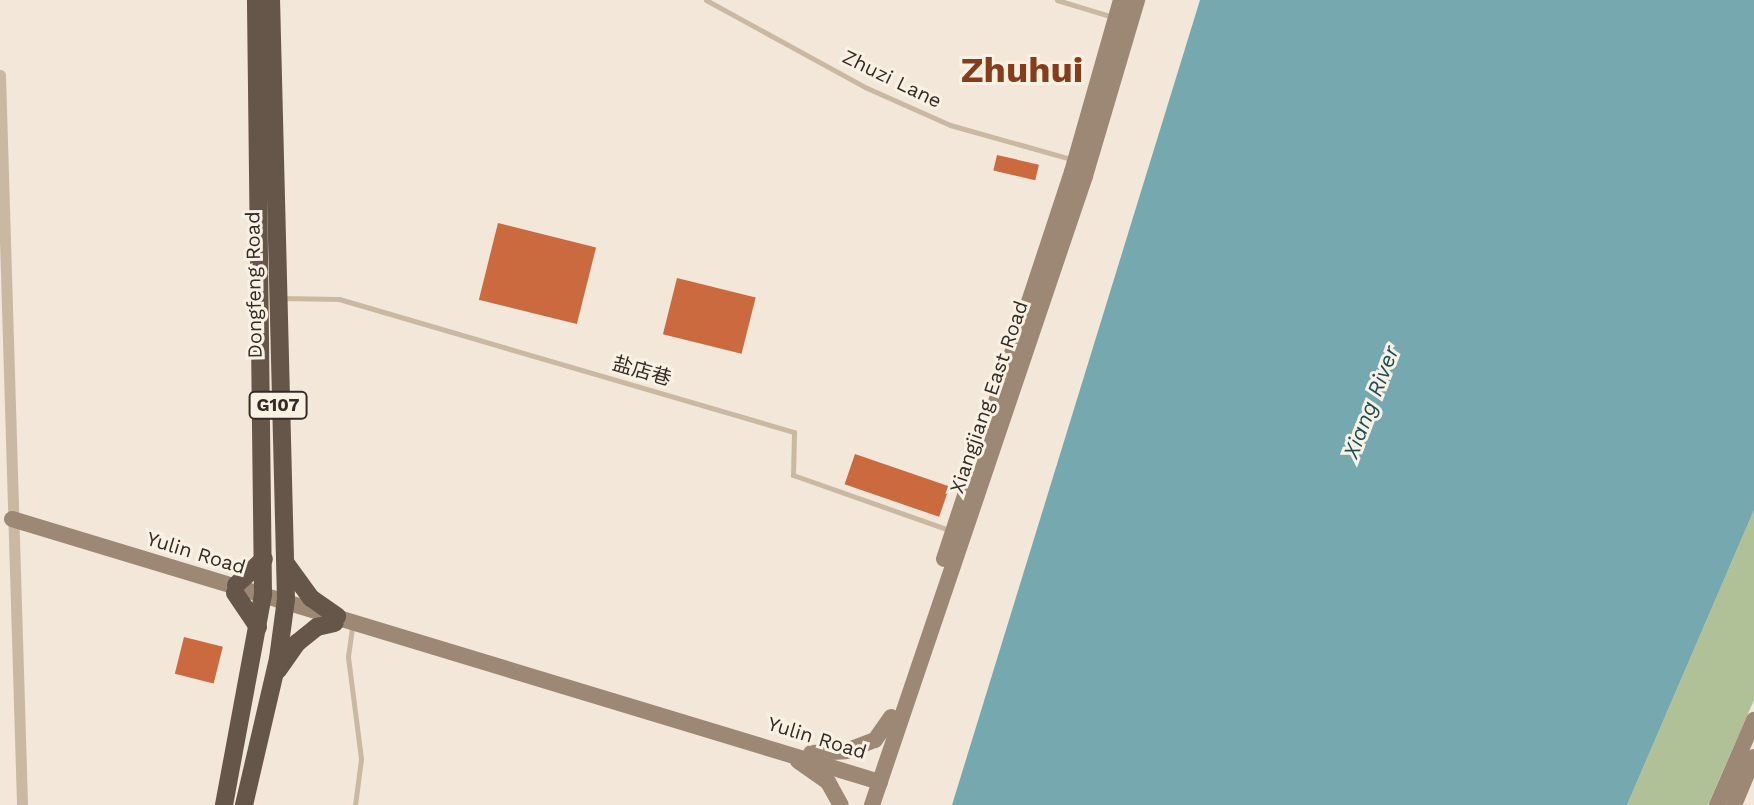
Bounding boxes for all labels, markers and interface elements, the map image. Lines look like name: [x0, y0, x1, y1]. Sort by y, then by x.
street label: Zhuzi Lane: [839, 45, 945, 113]
district label: Zhuhui: [961, 49, 1083, 93]
street label: Dongfeng Road: [241, 211, 267, 359]
street label: Xiangjiang East Road: [945, 298, 1033, 496]
water label: Xiang River: [1337, 342, 1405, 462]
street label: 盐店巷: [610, 351, 674, 391]
road number: G107: [248, 391, 308, 419]
street label: Yulin Road: [144, 527, 248, 579]
street label: Yulin Road: [765, 712, 869, 764]

